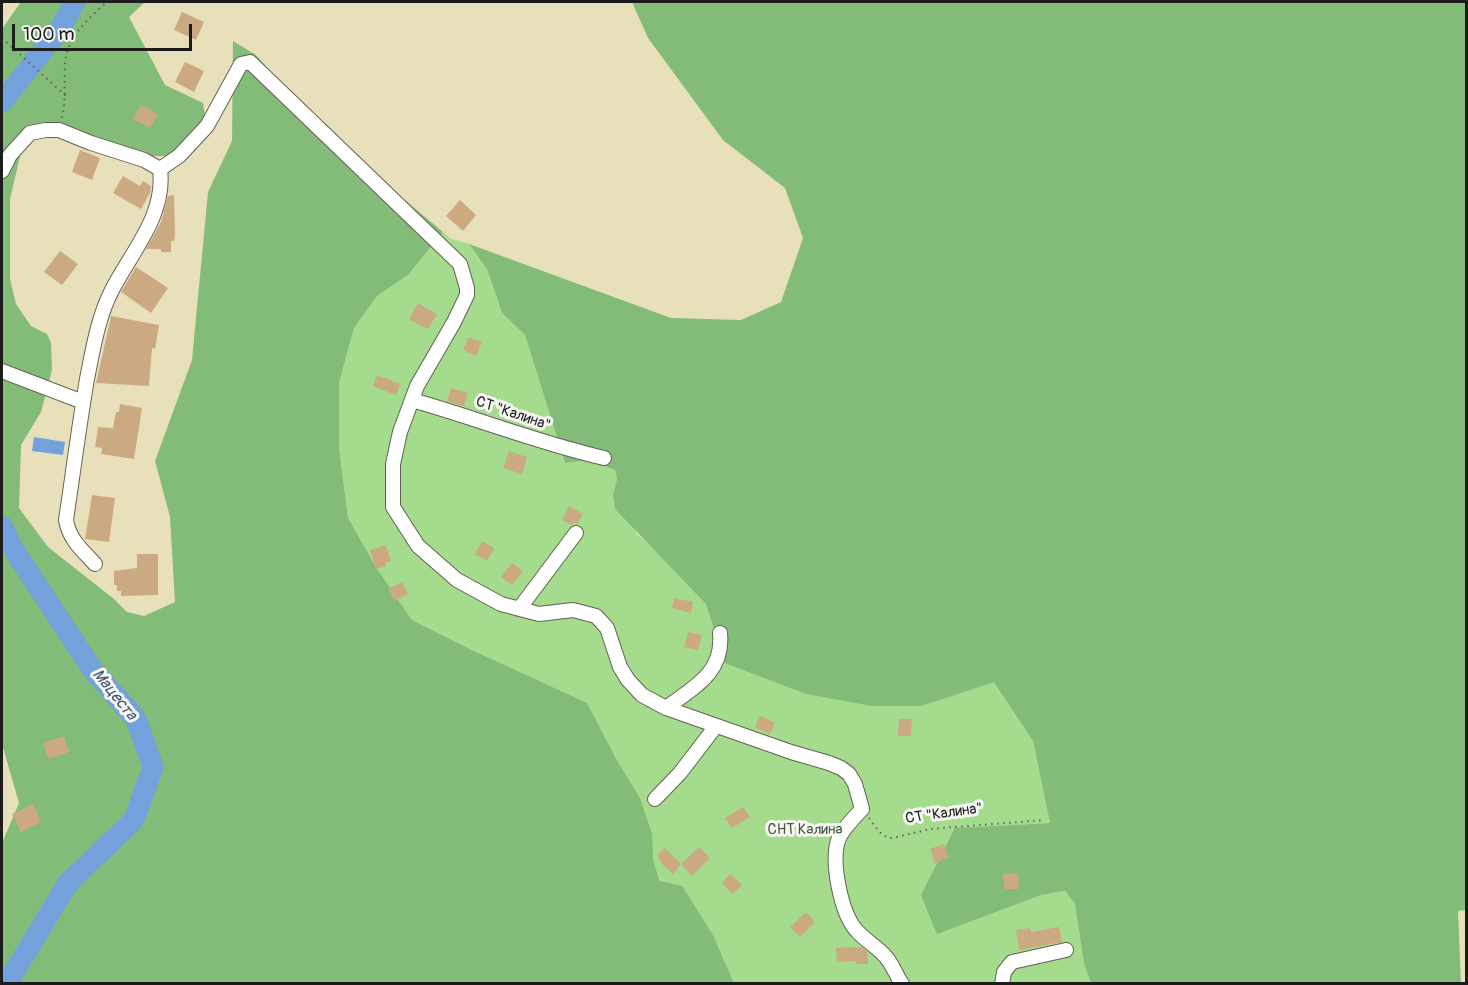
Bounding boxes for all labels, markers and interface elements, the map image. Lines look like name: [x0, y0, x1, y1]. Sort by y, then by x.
scale bar: [15, 12, 195, 50]
text: 100 m: [23, 23, 75, 46]
street label: СТ "Калина": [473, 393, 553, 435]
water label: Мацеста: [88, 666, 140, 724]
street label: СТ "Калина": [904, 800, 984, 828]
park label: СНТ Калина: [768, 821, 842, 839]

